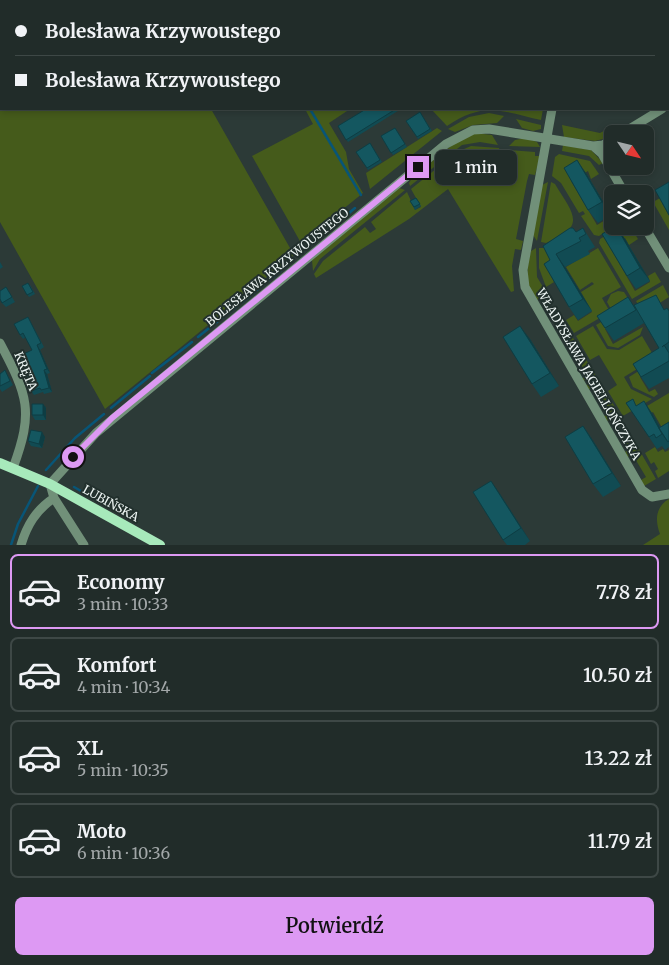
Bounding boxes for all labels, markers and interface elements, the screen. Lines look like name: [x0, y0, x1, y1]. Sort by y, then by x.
text: Bolesława Krzywoustego: [45, 19, 281, 43]
text: Bolesława Krzywoustego: [45, 68, 281, 92]
north arrow: [604, 125, 654, 175]
map controls: [604, 125, 654, 235]
callout: 1 min: [436, 150, 518, 184]
route end: [407, 156, 429, 178]
text: 1 min: [454, 157, 498, 177]
button: layers: [604, 185, 654, 235]
street label: BOLESŁAWA KRZYWOUSTEGO: [202, 204, 352, 329]
street label: WŁADYSŁAWA JAGIELLOŃCZYKA: [533, 285, 645, 463]
street label: KRĘTA: [11, 349, 41, 393]
route start: [62, 446, 84, 468]
street label: LUBIŃSKA: [80, 481, 142, 525]
icon: car: [17, 569, 62, 614]
text: Economy: [77, 570, 165, 594]
text: 7.78 zł: [596, 580, 652, 604]
text: 3 min · 10:33: [77, 594, 169, 614]
icon: car: [17, 652, 62, 697]
text: Komfort: [77, 653, 156, 677]
text: 10.50 zł: [583, 663, 652, 687]
text: 4 min · 10:34: [77, 677, 170, 697]
icon: car: [17, 735, 62, 780]
text: XL: [77, 736, 103, 760]
text: 13.22 zł: [584, 746, 652, 770]
text: 5 min · 10:35: [77, 760, 169, 780]
icon: car: [17, 818, 62, 863]
text: Moto: [77, 819, 126, 843]
text: 11.79 zł: [588, 829, 652, 853]
text: 6 min · 10:36: [77, 843, 170, 863]
button: Potwierdź: [15, 897, 654, 955]

